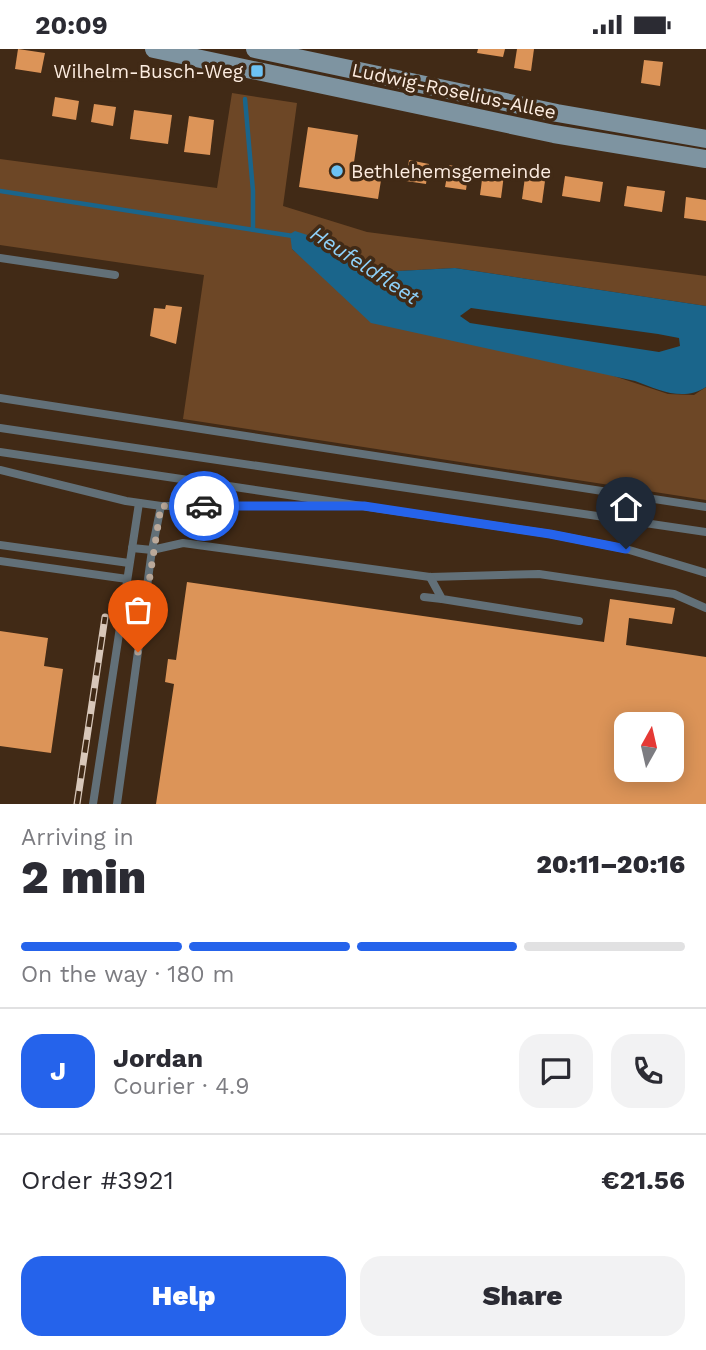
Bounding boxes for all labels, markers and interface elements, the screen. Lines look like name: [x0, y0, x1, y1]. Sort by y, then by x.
text: 20:09: [35, 10, 108, 40]
street label: Ludwig-Roselius-Allee: [350, 58, 558, 124]
place label: Wilhelm-Busch-Weg: [53, 60, 244, 83]
marker: Wilhelm-Busch-Weg: [249, 63, 265, 79]
place label: Bethlehemsgemeinde: [351, 160, 551, 183]
marker: Bethlehemsgemeinde: [329, 163, 345, 179]
water label: Heufeldfleet: [306, 221, 425, 310]
courier: [169, 471, 239, 541]
pin: [596, 477, 656, 549]
icon: car: [185, 487, 223, 525]
icon: home: [607, 488, 645, 526]
pin: [108, 580, 168, 652]
icon: bag: [119, 591, 157, 629]
north arrow: [614, 712, 684, 782]
map controls: [614, 712, 684, 782]
text: Arriving in: [21, 824, 134, 851]
text: 20:11–20:16: [536, 849, 685, 879]
text: 2 min: [21, 850, 146, 904]
text: On the way · 180 m: [21, 961, 234, 988]
button: chat: [519, 1034, 593, 1108]
button: phone: [611, 1034, 685, 1108]
text: Jordan: [113, 1043, 203, 1073]
text: J: [50, 1056, 66, 1086]
text: Courier · 4.9: [113, 1073, 249, 1100]
text: Order #3921: [21, 1165, 174, 1195]
text: €21.56: [601, 1165, 685, 1195]
button: Help: [21, 1256, 346, 1336]
button: Share: [360, 1256, 685, 1336]

